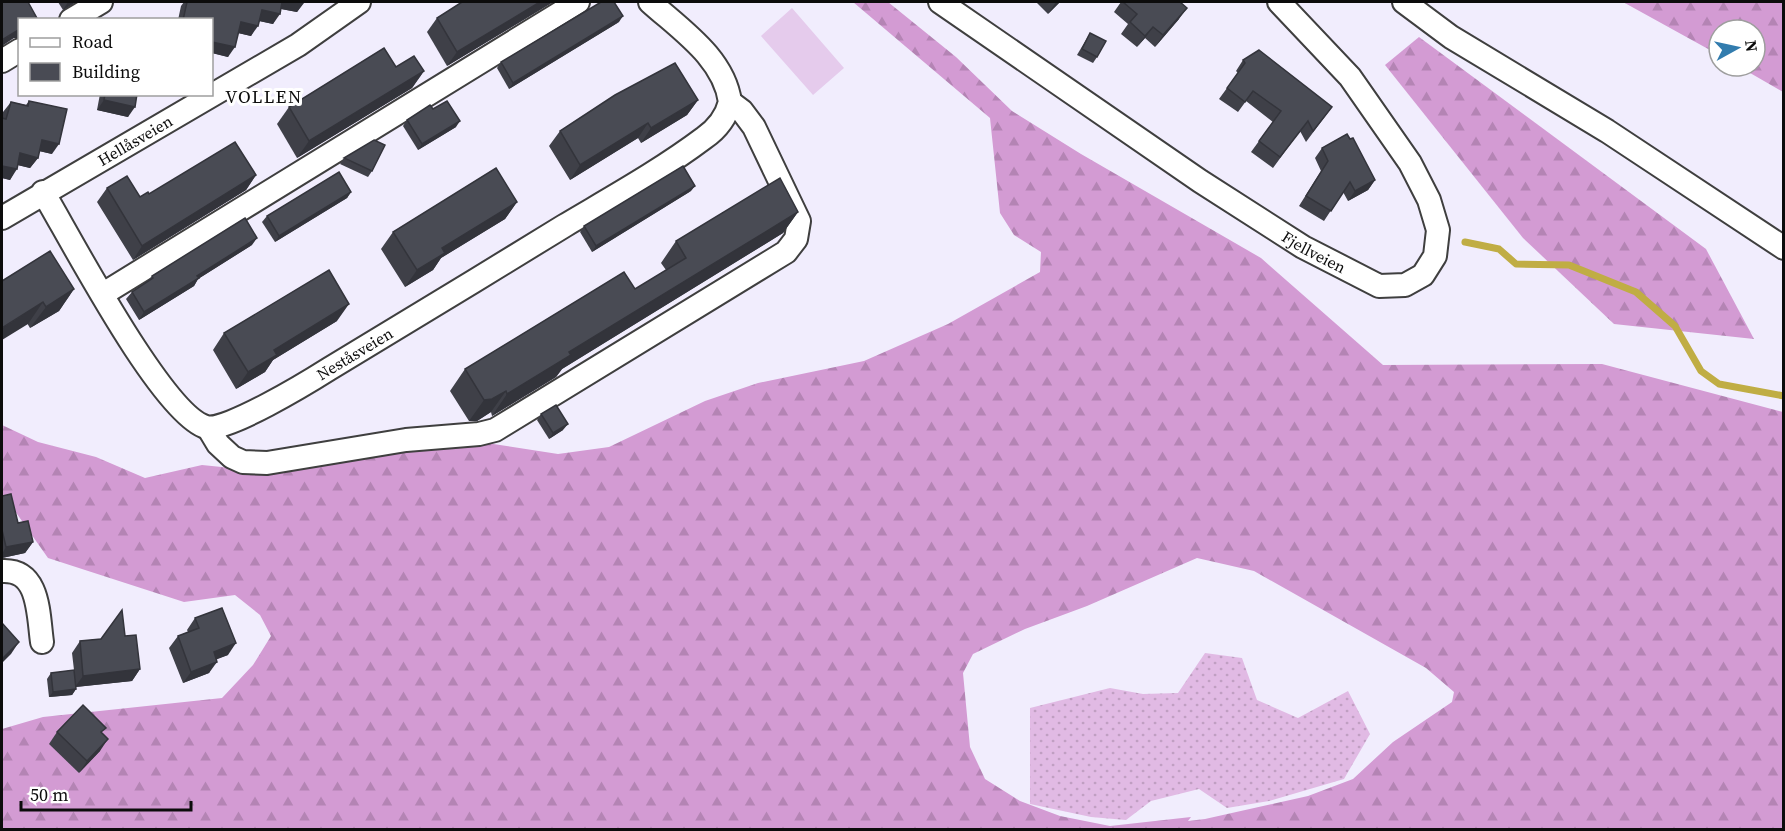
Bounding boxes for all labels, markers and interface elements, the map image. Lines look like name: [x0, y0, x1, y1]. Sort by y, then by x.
legend: [18, 18, 213, 96]
north arrow: [1707, 18, 1767, 78]
text: Road: [72, 29, 113, 54]
text: N: [1740, 39, 1764, 54]
text: Building: [72, 59, 140, 84]
district label: VOLLEN: [225, 84, 303, 109]
street label: Hellåsveien: [93, 110, 177, 171]
street label: Fjellveien: [1278, 225, 1350, 278]
street label: Neståsveien: [312, 322, 397, 385]
scale bar: [21, 774, 190, 812]
text: 50 m: [30, 782, 68, 807]

